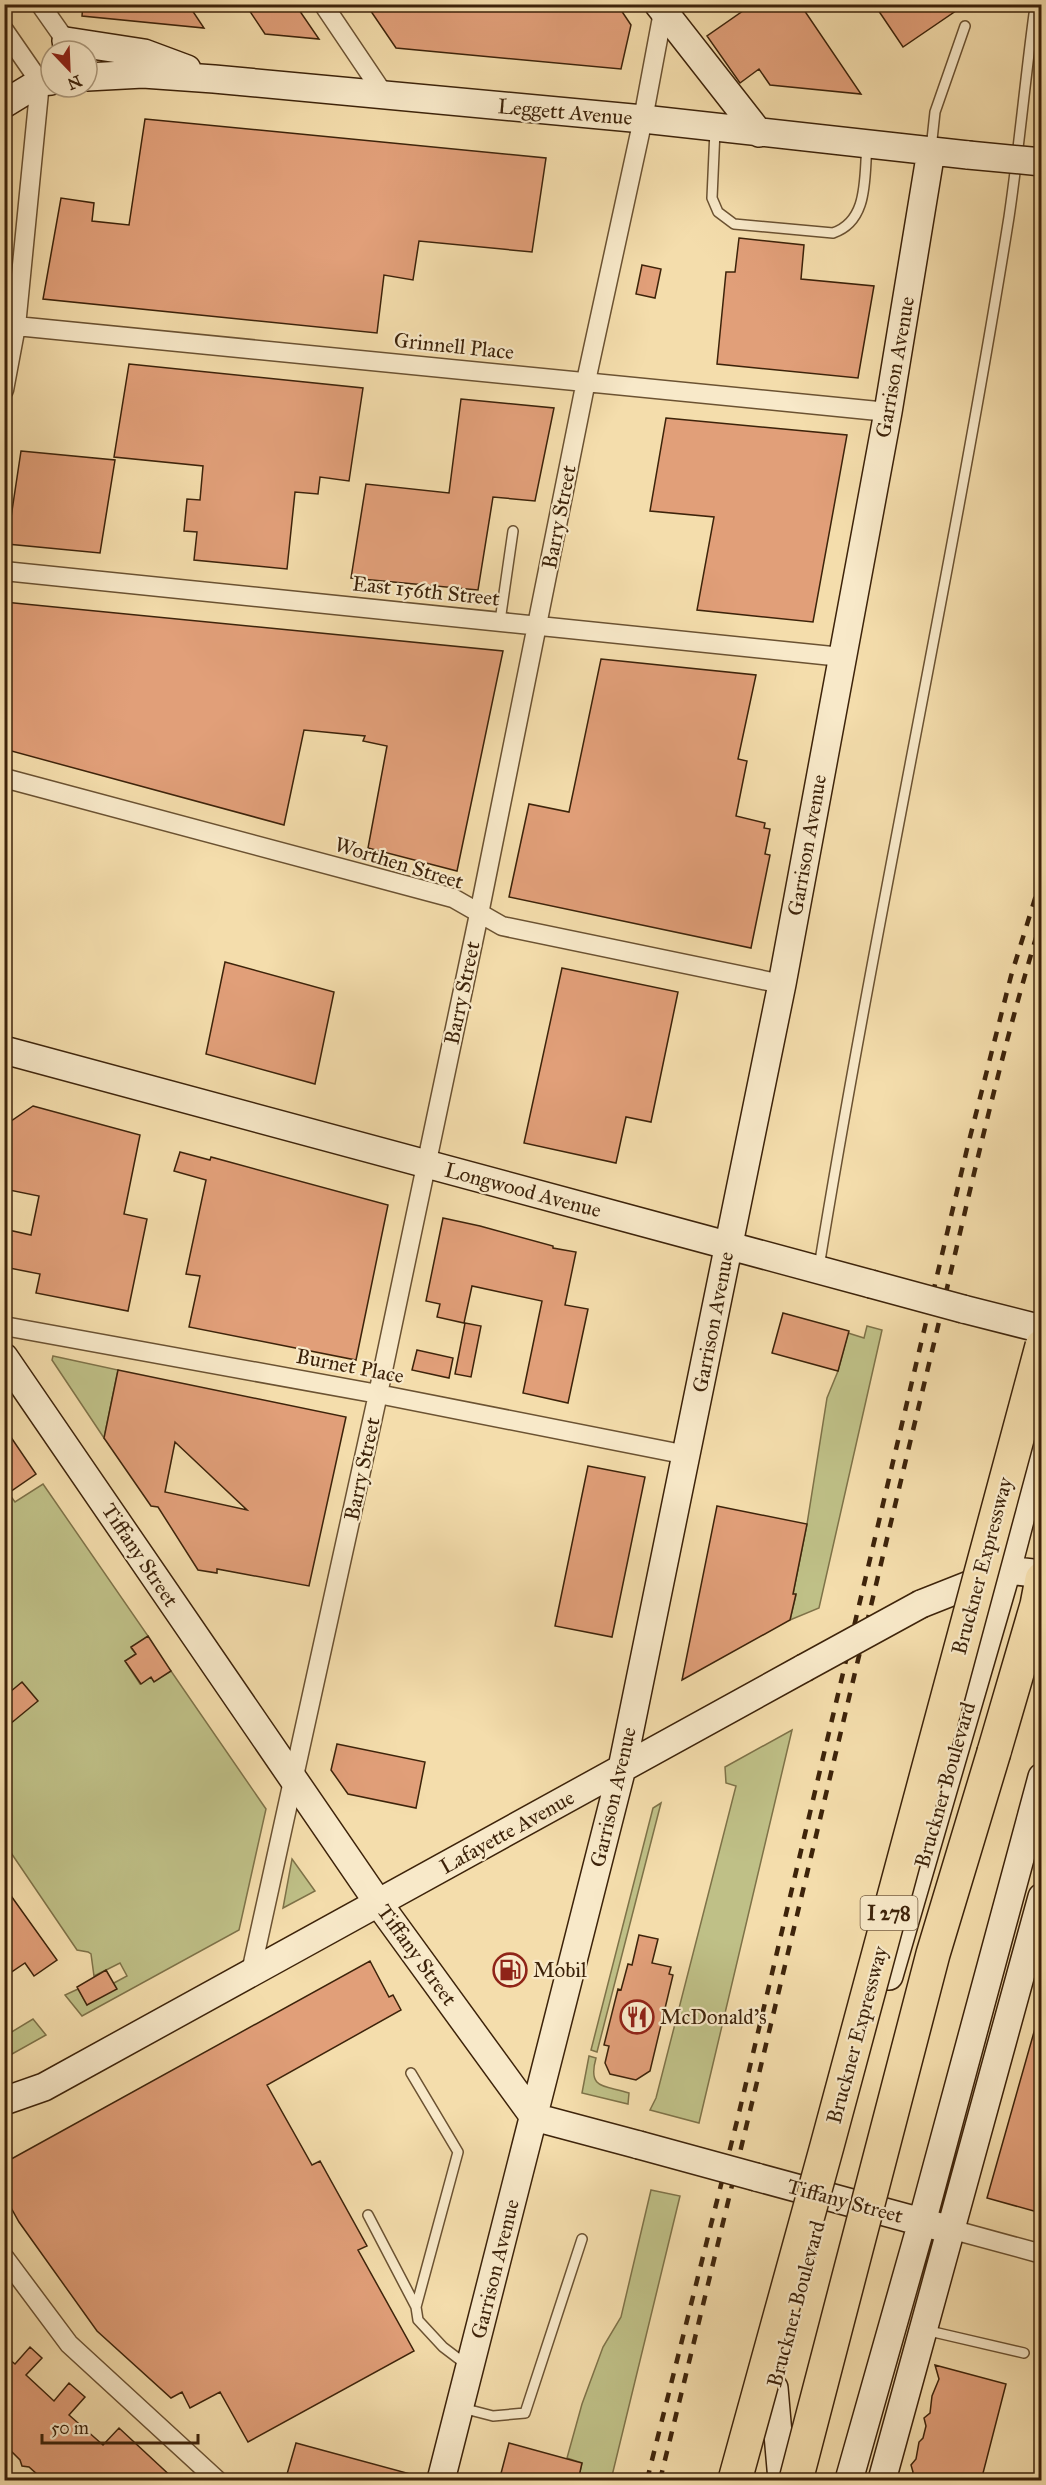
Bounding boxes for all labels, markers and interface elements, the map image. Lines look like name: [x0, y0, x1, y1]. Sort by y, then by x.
north arrow: [39, 39, 99, 99]
text: N: [64, 71, 85, 94]
street label: Leggett Avenue: [497, 93, 634, 131]
street label: Garrison Avenue: [870, 294, 920, 440]
street label: Grinnell Place: [393, 327, 516, 365]
street label: Barry Street: [536, 462, 582, 571]
street label: East 156th Street: [351, 570, 502, 612]
street label: Garrison Avenue: [782, 772, 832, 918]
street label: Worthen Street: [331, 831, 467, 895]
street label: Barry Street: [438, 938, 486, 1047]
street label: Longwood Avenue: [442, 1157, 604, 1223]
street label: Garrison Avenue: [687, 1249, 739, 1395]
street label: Burnet Place: [294, 1343, 406, 1389]
street label: Barry Street: [338, 1414, 386, 1523]
street label: Bruckner Expressway: [946, 1473, 1019, 1658]
street label: Tiffany Street: [96, 1498, 184, 1612]
street label: Bruckner Boulevard: [909, 1699, 981, 1871]
street label: Garrison Avenue: [584, 1724, 642, 1870]
street label: Lafayette Avenue: [435, 1784, 579, 1880]
road number: I 278: [860, 1896, 918, 1930]
street label: Tiffany Street: [371, 1899, 463, 2011]
street label: Bruckner Expressway: [821, 1942, 894, 2127]
fuel station icon: Mobil: [492, 1952, 528, 1988]
place label: Mobil: [533, 1957, 587, 1983]
restaurant icon: McDonald's: [619, 1999, 655, 2035]
place label: McDonald's: [660, 2004, 767, 2030]
street label: Tiffany Street: [784, 2173, 906, 2229]
street label: Garrison Avenue: [465, 2196, 525, 2342]
street label: Bruckner Boulevard: [761, 2217, 831, 2390]
scale bar: [42, 2407, 198, 2445]
text: 50 m: [51, 2417, 89, 2439]

